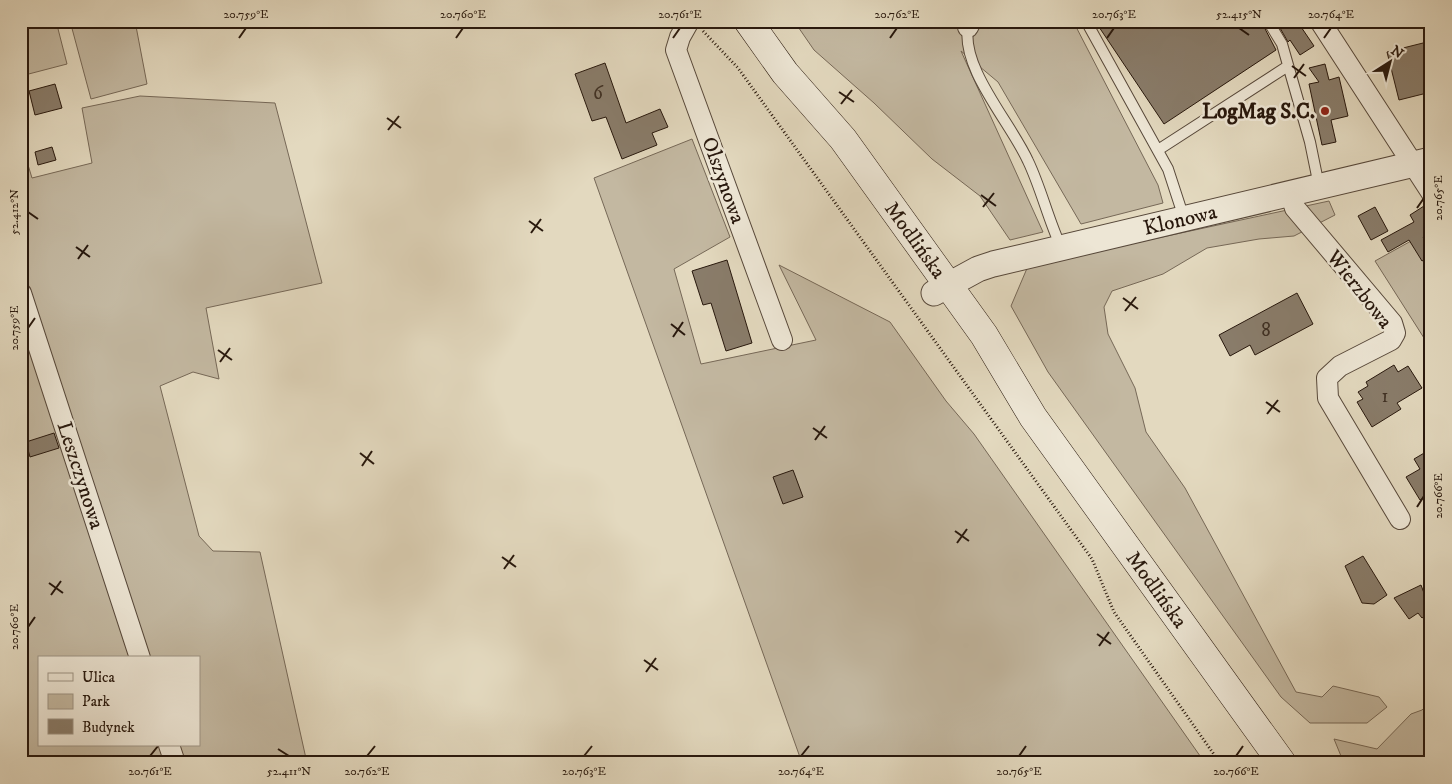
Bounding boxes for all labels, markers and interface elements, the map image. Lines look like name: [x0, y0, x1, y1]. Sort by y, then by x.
text: 20.759°E: [223, 7, 269, 22]
text: 20.760°E: [440, 7, 486, 22]
text: 20.761°E: [658, 7, 702, 22]
text: 20.762°E: [874, 7, 920, 22]
text: 20.763°E: [1092, 7, 1136, 22]
text: 52.415°N: [1216, 7, 1262, 22]
text: 20.764°E: [1308, 7, 1355, 22]
north arrow: [1364, 38, 1414, 88]
text: N: [1387, 42, 1407, 63]
house number: 6: [593, 82, 604, 105]
place label: LogMag S.C.: [1202, 99, 1315, 125]
marker: LogMag S.C.: [1319, 105, 1331, 117]
street label: Olszynowa: [695, 133, 751, 227]
text: 20.765°E: [1431, 175, 1446, 221]
text: 52.412°N: [7, 189, 22, 235]
street label: Modlińska: [878, 197, 951, 284]
street label: Klonowa: [1141, 199, 1220, 242]
street label: Wierzbowa: [1320, 244, 1398, 334]
text: 20.759°E: [7, 305, 22, 351]
house number: 8: [1261, 319, 1271, 342]
house number: 1: [1382, 385, 1389, 408]
street label: Leszczynowa: [50, 418, 110, 532]
text: 20.766°E: [1431, 473, 1446, 519]
street label: Modlińska: [1120, 546, 1193, 634]
text: 20.760°E: [7, 604, 22, 650]
legend: [38, 656, 200, 746]
text: Ulica: [82, 668, 115, 687]
text: Park: [82, 692, 111, 711]
text: Budynek: [82, 718, 135, 737]
text: 20.761°E: [128, 764, 172, 779]
text: 52.411°N: [267, 764, 311, 779]
text: 20.762°E: [344, 764, 390, 779]
text: 20.763°E: [562, 764, 606, 779]
text: 20.764°E: [778, 764, 825, 779]
text: 20.765°E: [996, 764, 1042, 779]
text: 20.766°E: [1213, 764, 1259, 779]

